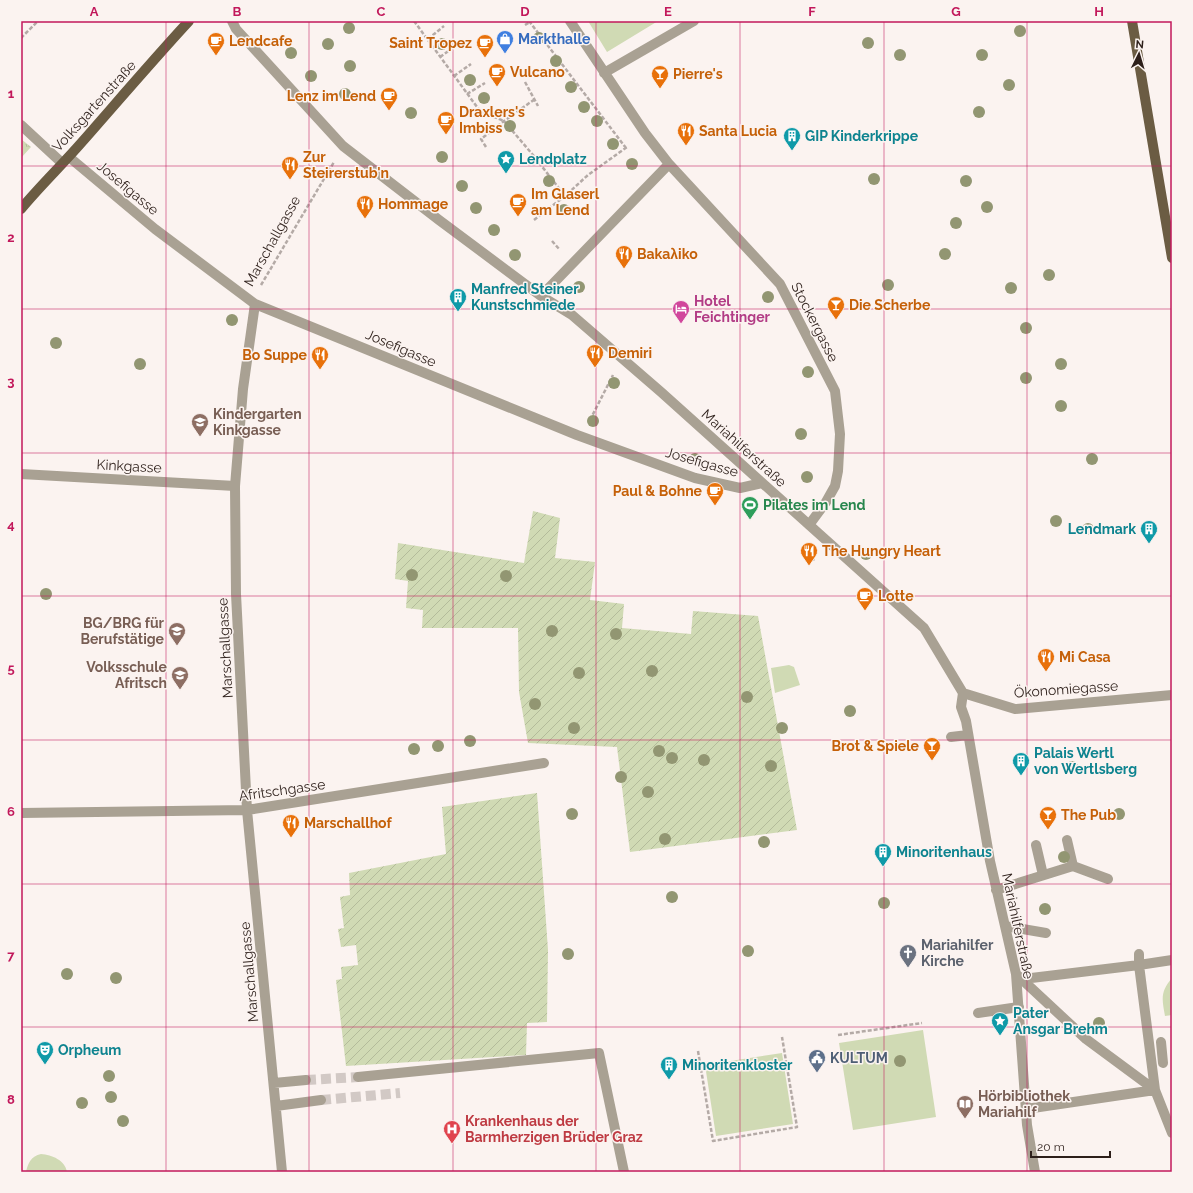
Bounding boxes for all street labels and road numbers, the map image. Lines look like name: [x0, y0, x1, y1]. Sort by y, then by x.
street label: Volksgartenstraße: [49, 57, 139, 155]
street label: Josefigasse: [94, 158, 162, 218]
street label: Marschallgasse: [241, 193, 303, 289]
street label: Stockergasse: [788, 280, 842, 364]
street label: Josefigasse: [363, 326, 439, 370]
street label: Mariahilferstraße: [699, 406, 789, 490]
street label: Josefigasse: [664, 444, 740, 480]
street label: Kinkgasse: [96, 456, 162, 476]
street label: Marschallgasse: [214, 597, 236, 699]
street label: Ökonomiegasse: [1013, 675, 1119, 701]
street label: Afritschgasse: [238, 776, 326, 804]
street label: Mariahilferstraße: [999, 872, 1037, 980]
street label: Marschallgasse: [237, 921, 261, 1023]

